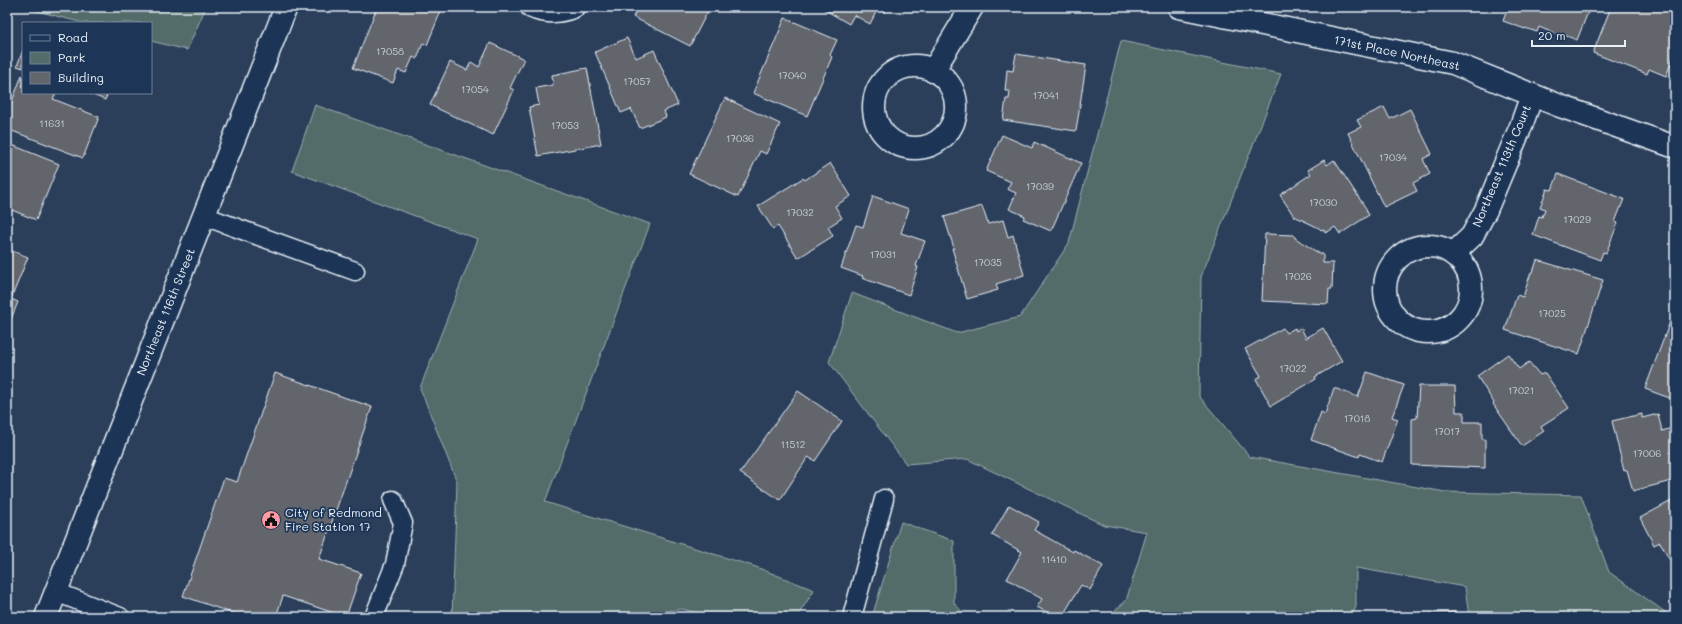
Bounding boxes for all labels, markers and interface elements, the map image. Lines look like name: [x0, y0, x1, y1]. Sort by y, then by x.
legend: [22, 22, 152, 94]
scale bar: [1532, 22, 1625, 48]
text: 20 m: [1538, 27, 1566, 43]
text: Road: [58, 29, 88, 45]
street label: 171st Place Northeast: [1333, 31, 1462, 73]
house number: 17058: [376, 44, 404, 58]
text: Park: [58, 49, 85, 65]
house number: 17040: [778, 68, 806, 82]
text: Building: [58, 69, 104, 85]
house number: 17057: [623, 74, 651, 88]
house number: 17054: [461, 82, 489, 96]
house number: 17041: [1033, 88, 1059, 102]
street label: Northeast 113th Court: [1468, 102, 1534, 229]
house number: 11631: [39, 116, 65, 130]
house number: 17053: [551, 118, 579, 132]
house number: 17036: [726, 131, 754, 145]
house number: 17034: [1379, 150, 1407, 164]
house number: 17039: [1026, 179, 1054, 193]
house number: 17030: [1309, 195, 1337, 209]
house number: 17032: [786, 205, 814, 219]
house number: 17029: [1563, 212, 1591, 226]
street label: Northeast 116th Street: [132, 246, 198, 378]
house number: 17031: [870, 247, 896, 261]
house number: 17035: [974, 255, 1002, 269]
house number: 17026: [1284, 269, 1312, 283]
house number: 17025: [1538, 306, 1566, 320]
house number: 17022: [1279, 361, 1307, 375]
house number: 17021: [1508, 383, 1534, 397]
house number: 17018: [1344, 411, 1370, 425]
house number: 17017: [1434, 424, 1461, 438]
house number: 11512: [781, 437, 805, 451]
house number: 17006: [1633, 446, 1661, 460]
place label: City of Redmond Fire Station 17: [285, 504, 382, 534]
public building icon: City of Redmond Fire Station 17: [260, 509, 282, 531]
house number: 11410: [1041, 552, 1067, 566]

